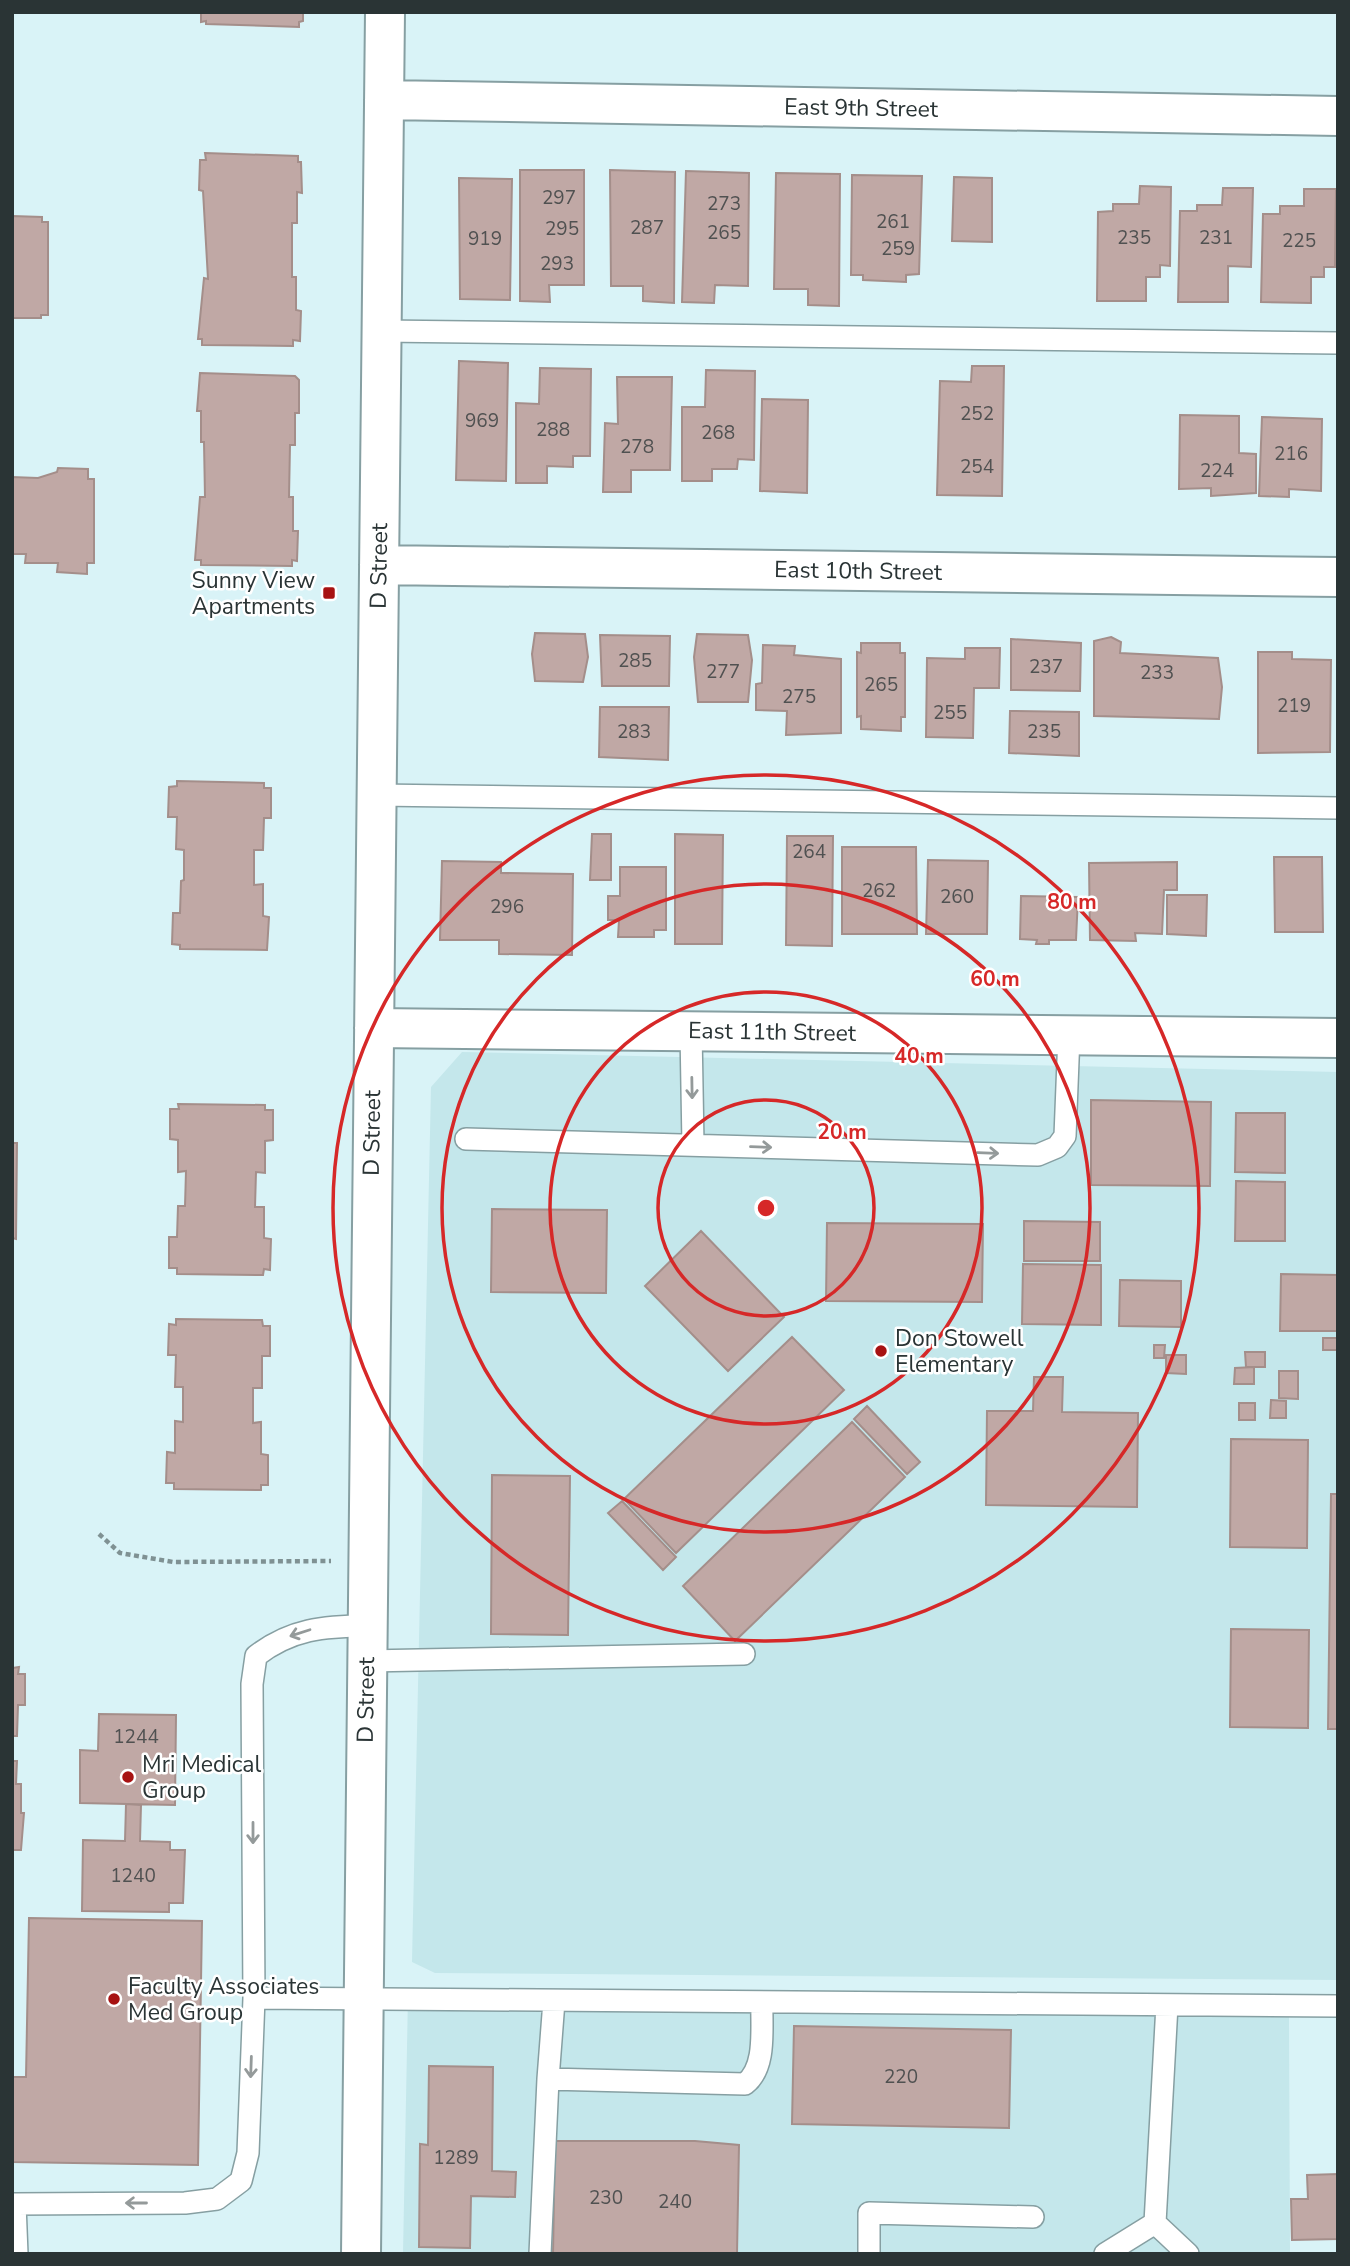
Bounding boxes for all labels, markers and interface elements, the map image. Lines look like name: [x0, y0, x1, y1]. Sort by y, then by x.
street label: East 9th Street: [784, 91, 939, 125]
house number: 297: [542, 185, 576, 211]
house number: 273: [707, 191, 741, 217]
house number: 261: [876, 209, 910, 235]
house number: 287: [630, 215, 664, 241]
house number: 295: [545, 216, 579, 242]
house number: 265: [707, 220, 741, 246]
house number: 235: [1117, 225, 1151, 251]
house number: 231: [1199, 225, 1233, 251]
house number: 919: [468, 226, 502, 252]
house number: 225: [1282, 228, 1316, 254]
house number: 259: [881, 236, 915, 262]
house number: 293: [540, 251, 574, 277]
house number: 252: [960, 401, 994, 427]
house number: 969: [465, 408, 499, 434]
house number: 288: [536, 417, 570, 443]
house number: 268: [701, 420, 735, 446]
house number: 278: [620, 434, 654, 460]
house number: 216: [1274, 441, 1308, 467]
house number: 254: [960, 454, 994, 480]
house number: 224: [1200, 458, 1234, 484]
street label: D Street: [363, 522, 395, 609]
street label: East 10th Street: [774, 554, 943, 588]
place label: Sunny View Apartments: [192, 565, 315, 622]
marker: Sunny View Apartments: [321, 585, 337, 601]
house number: 285: [618, 648, 652, 674]
house number: 237: [1029, 654, 1063, 680]
house number: 277: [706, 659, 740, 685]
house number: 233: [1140, 660, 1174, 686]
house number: 265: [864, 672, 898, 698]
house number: 275: [782, 684, 816, 710]
house number: 219: [1277, 693, 1311, 719]
house number: 255: [933, 700, 967, 726]
house number: 283: [617, 719, 651, 745]
house number: 235: [1027, 719, 1061, 745]
house number: 264: [792, 839, 826, 865]
house number: 262: [862, 878, 896, 904]
house number: 260: [940, 884, 974, 910]
text: 80 m: [1047, 888, 1097, 916]
house number: 296: [490, 894, 524, 920]
text: 60 m: [970, 965, 1020, 993]
street label: East 11th Street: [688, 1015, 857, 1049]
text: 40 m: [894, 1042, 944, 1070]
one-way arrow: [685, 1076, 699, 1099]
street label: D Street: [356, 1089, 388, 1176]
text: 20 m: [817, 1118, 867, 1146]
one-way arrow: [749, 1140, 772, 1154]
one-way arrow: [976, 1147, 999, 1160]
centre of rings: [754, 1196, 778, 1220]
place label: Don Stowell Elementary: [895, 1323, 1024, 1380]
marker: Don Stowell Elementary: [873, 1343, 889, 1359]
one-way arrow: [289, 1628, 311, 1641]
street label: D Street: [350, 1656, 382, 1743]
house number: 1244: [113, 1724, 159, 1750]
place label: Mri Medical Group: [142, 1749, 262, 1806]
marker: Mri Medical Group: [120, 1769, 136, 1785]
one-way arrow: [246, 1821, 259, 1844]
house number: 1240: [110, 1863, 156, 1889]
place label: Faculty Associates Med Group: [128, 1971, 319, 2028]
marker: Faculty Associates Med Group: [106, 1991, 122, 2007]
one-way arrow: [245, 2055, 258, 2078]
house number: 220: [884, 2064, 918, 2090]
house number: 1289: [433, 2145, 479, 2171]
house number: 230: [589, 2185, 623, 2211]
house number: 240: [658, 2189, 692, 2215]
one-way arrow: [124, 2196, 147, 2210]

